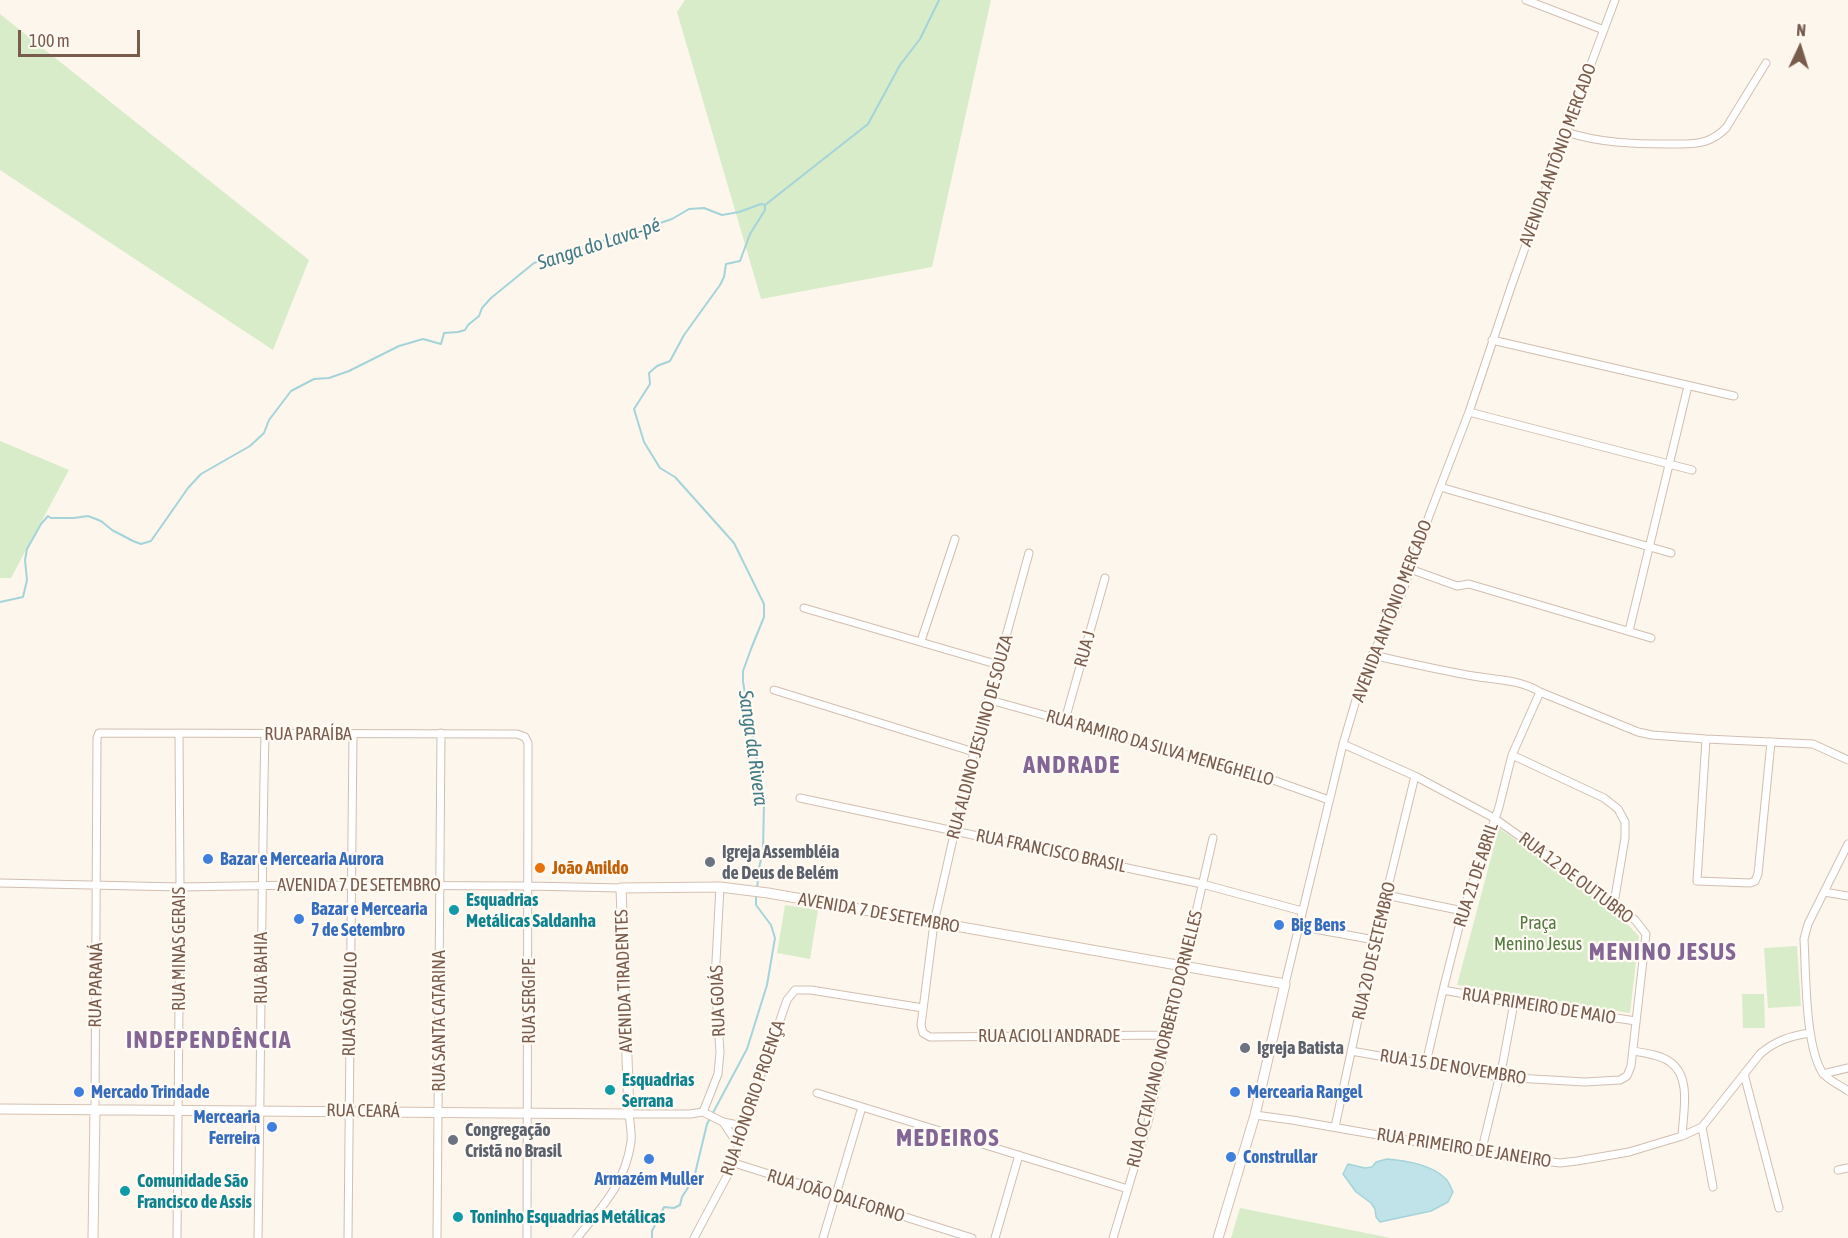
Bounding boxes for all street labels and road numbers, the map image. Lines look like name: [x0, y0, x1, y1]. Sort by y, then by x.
street label: AVENIDA ANTÔNIO MERCADO: [1515, 61, 1601, 249]
street label: AVENIDA ANTÔNIO MERCADO: [1347, 517, 1437, 705]
street label: RUA J: [1070, 628, 1100, 670]
street label: RUA ALDINO JESUINO DE SOUZA: [942, 633, 1018, 841]
street label: RUA RAMIRO DA SILVA MENEGHELLO: [1044, 705, 1276, 791]
street label: RUA PARAÍBA: [264, 723, 352, 745]
street label: RUA 21 DE ABRIL: [1449, 820, 1503, 930]
street label: RUA FRANCISCO BRASIL: [974, 825, 1128, 877]
street label: RUA 12 DE OUTUBRO: [1514, 828, 1638, 928]
street label: AVENIDA 7 DE SETEMBRO: [277, 874, 441, 896]
street label: RUA 20 DE SETEMBRO: [1348, 880, 1400, 1022]
street label: RUA MINAS GERAIS: [168, 887, 190, 1011]
street label: AVENIDA 7 DE SETEMBRO: [797, 888, 961, 938]
street label: RUA OCTAVIANO NORBERTO DORNELLES: [1123, 908, 1207, 1170]
street label: AVENIDA TIRADENTES: [611, 909, 637, 1053]
street label: RUA BAHIA: [250, 932, 272, 1004]
street label: RUA PARANÁ: [84, 942, 108, 1028]
street label: RUA SANTA CATARINA: [428, 950, 450, 1092]
street label: RUA SÃO PAULO: [338, 951, 362, 1057]
street label: RUA SERGIPE: [518, 958, 540, 1044]
street label: RUA GOIÁS: [706, 965, 730, 1037]
street label: RUA PRIMEIRO DE MAIO: [1460, 983, 1618, 1029]
street label: RUA HONORIO PROENÇA: [716, 1017, 790, 1179]
street label: RUA ACIOLI ANDRADE: [978, 1025, 1120, 1047]
street label: RUA 15 DE NOVEMBRO: [1378, 1045, 1528, 1089]
street label: RUA CEARÁ: [326, 1100, 400, 1122]
street label: RUA PRIMEIRO DE JANEIRO: [1375, 1124, 1553, 1172]
street label: RUA JOÃO DALFORNO: [765, 1165, 907, 1227]

